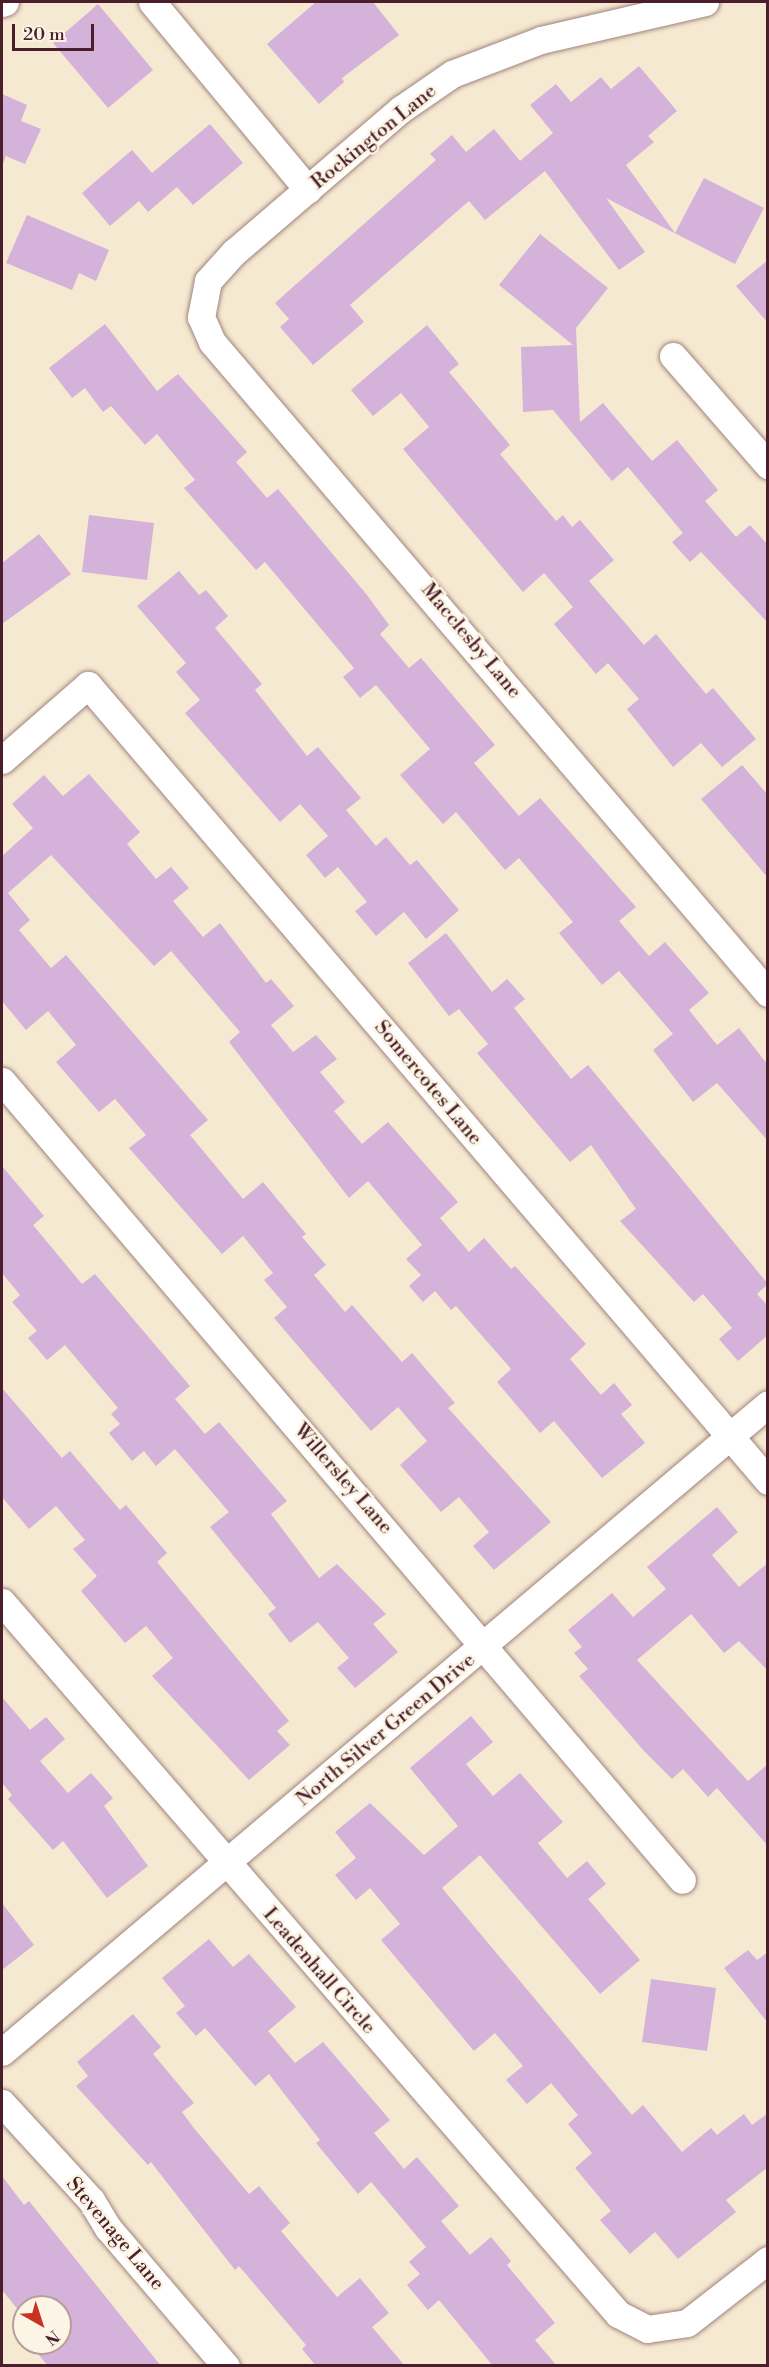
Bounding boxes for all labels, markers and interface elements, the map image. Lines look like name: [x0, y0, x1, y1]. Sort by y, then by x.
scale bar: [15, 12, 98, 50]
text: 20 m: [23, 23, 65, 46]
street label: Rockington Lane: [307, 79, 441, 195]
street label: Macclesby Lane: [416, 579, 526, 703]
street label: Somercotes Lane: [369, 1016, 487, 1150]
street label: Willersley Lane: [289, 1419, 397, 1539]
street label: North Silver Green Drive: [292, 1648, 480, 1812]
street label: Leadenhall Circle: [258, 1903, 380, 2039]
street label: Stevenage Lane: [61, 2173, 169, 2295]
north arrow: [12, 2295, 72, 2355]
text: N: [41, 2326, 63, 2349]

